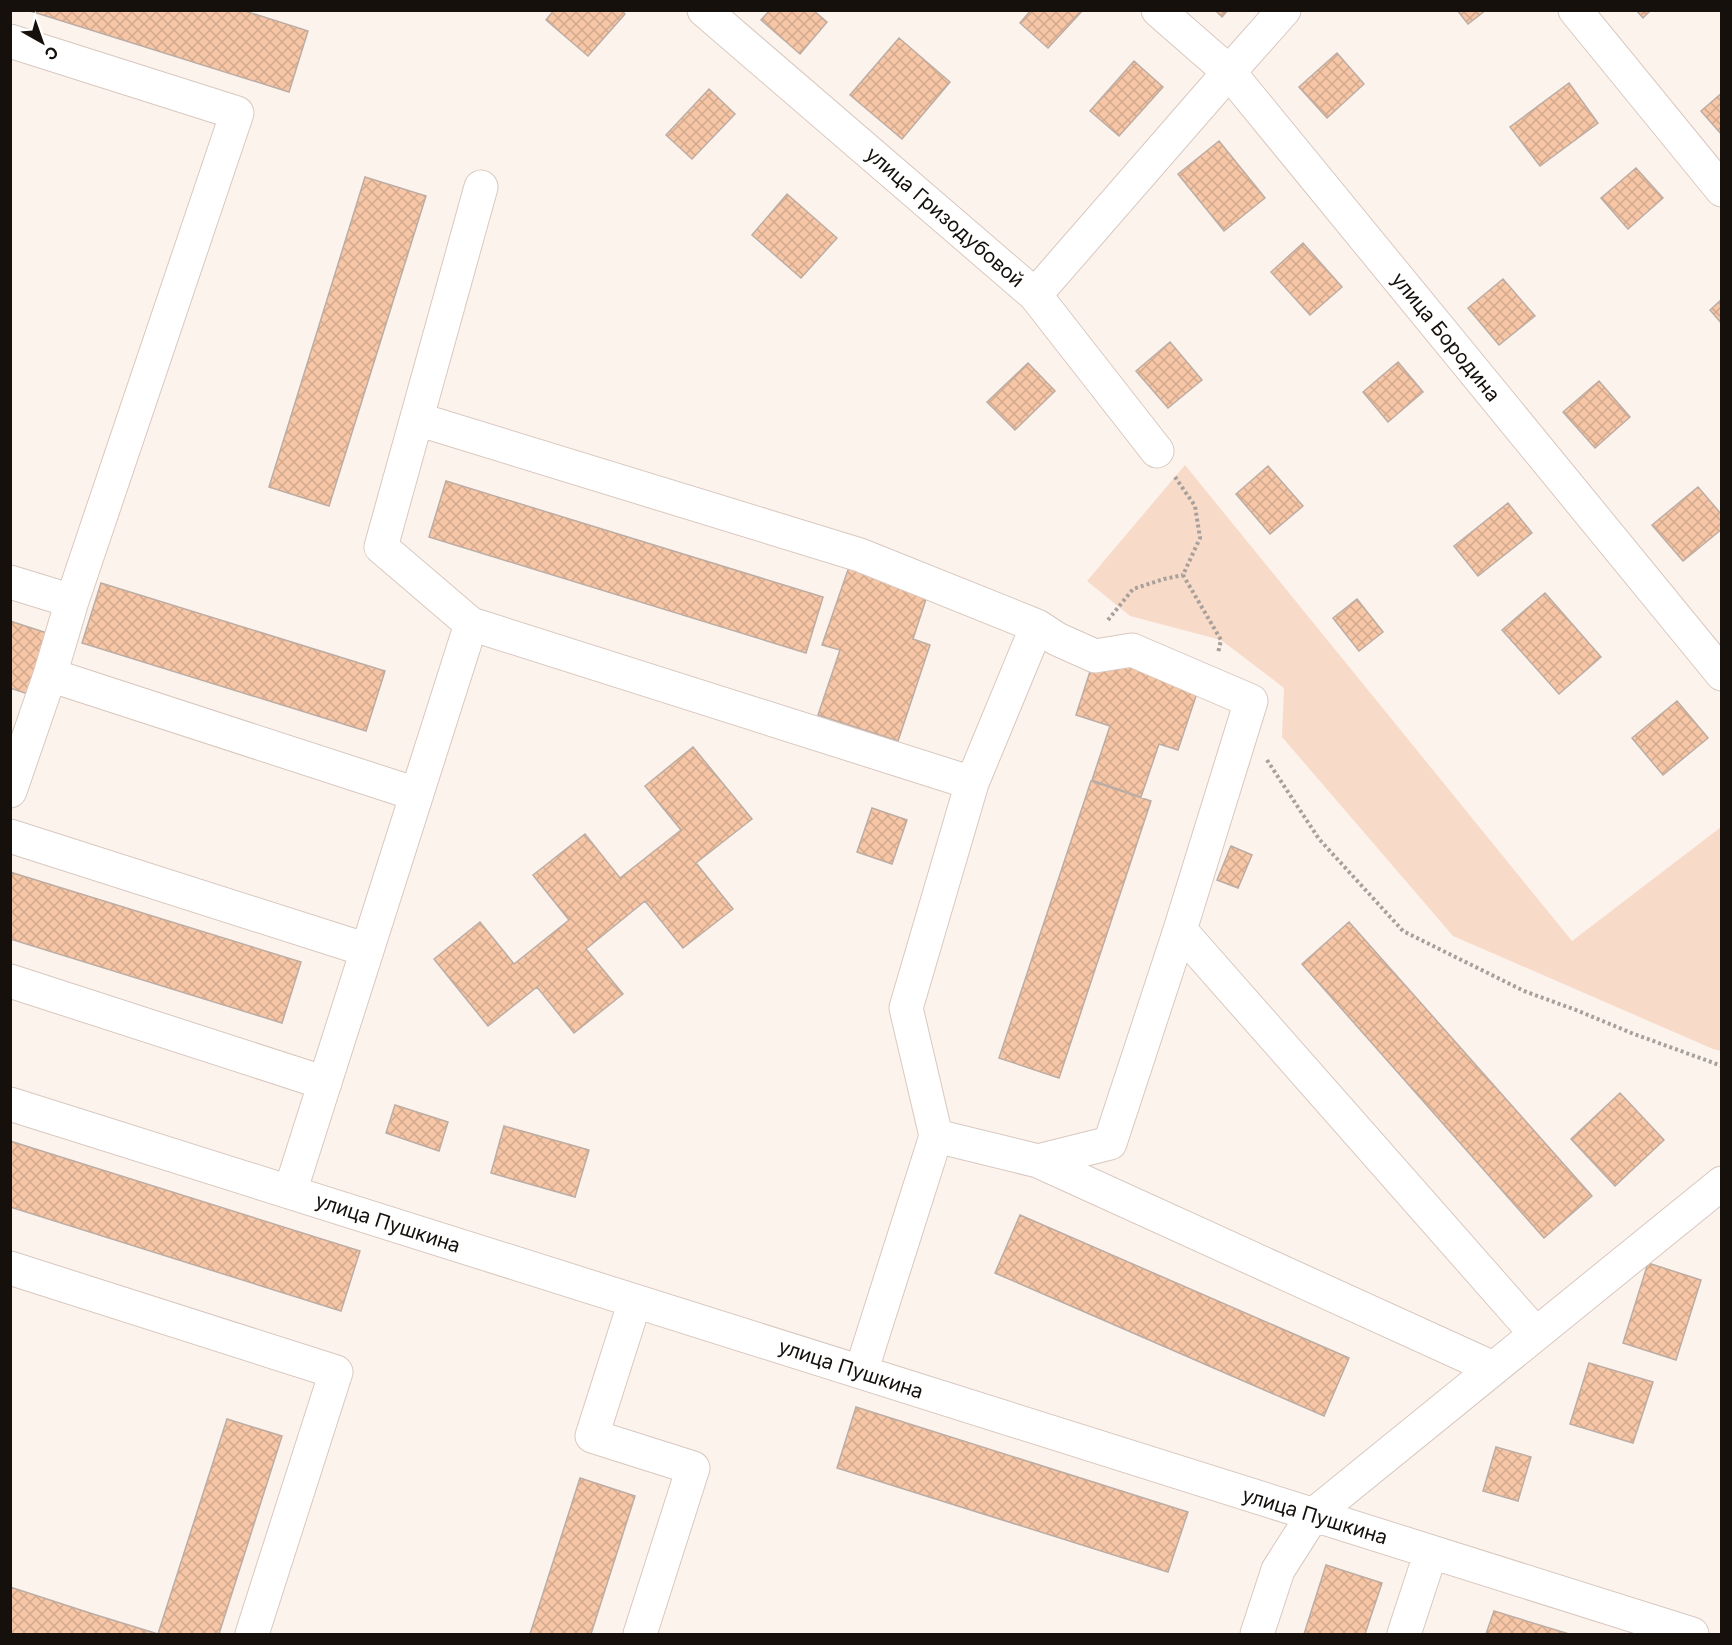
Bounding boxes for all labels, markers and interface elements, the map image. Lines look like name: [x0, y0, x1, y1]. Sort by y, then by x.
north arrow: [12, 12, 72, 72]
text: С: [41, 42, 63, 65]
street label: улица Гризодубовой: [861, 142, 1029, 292]
street label: улица Бородина: [1387, 268, 1505, 406]
street label: улица Пушкина: [313, 1188, 463, 1258]
street label: улица Пушкина: [776, 1334, 926, 1404]
street label: улица Пушкина: [1239, 1482, 1391, 1550]

